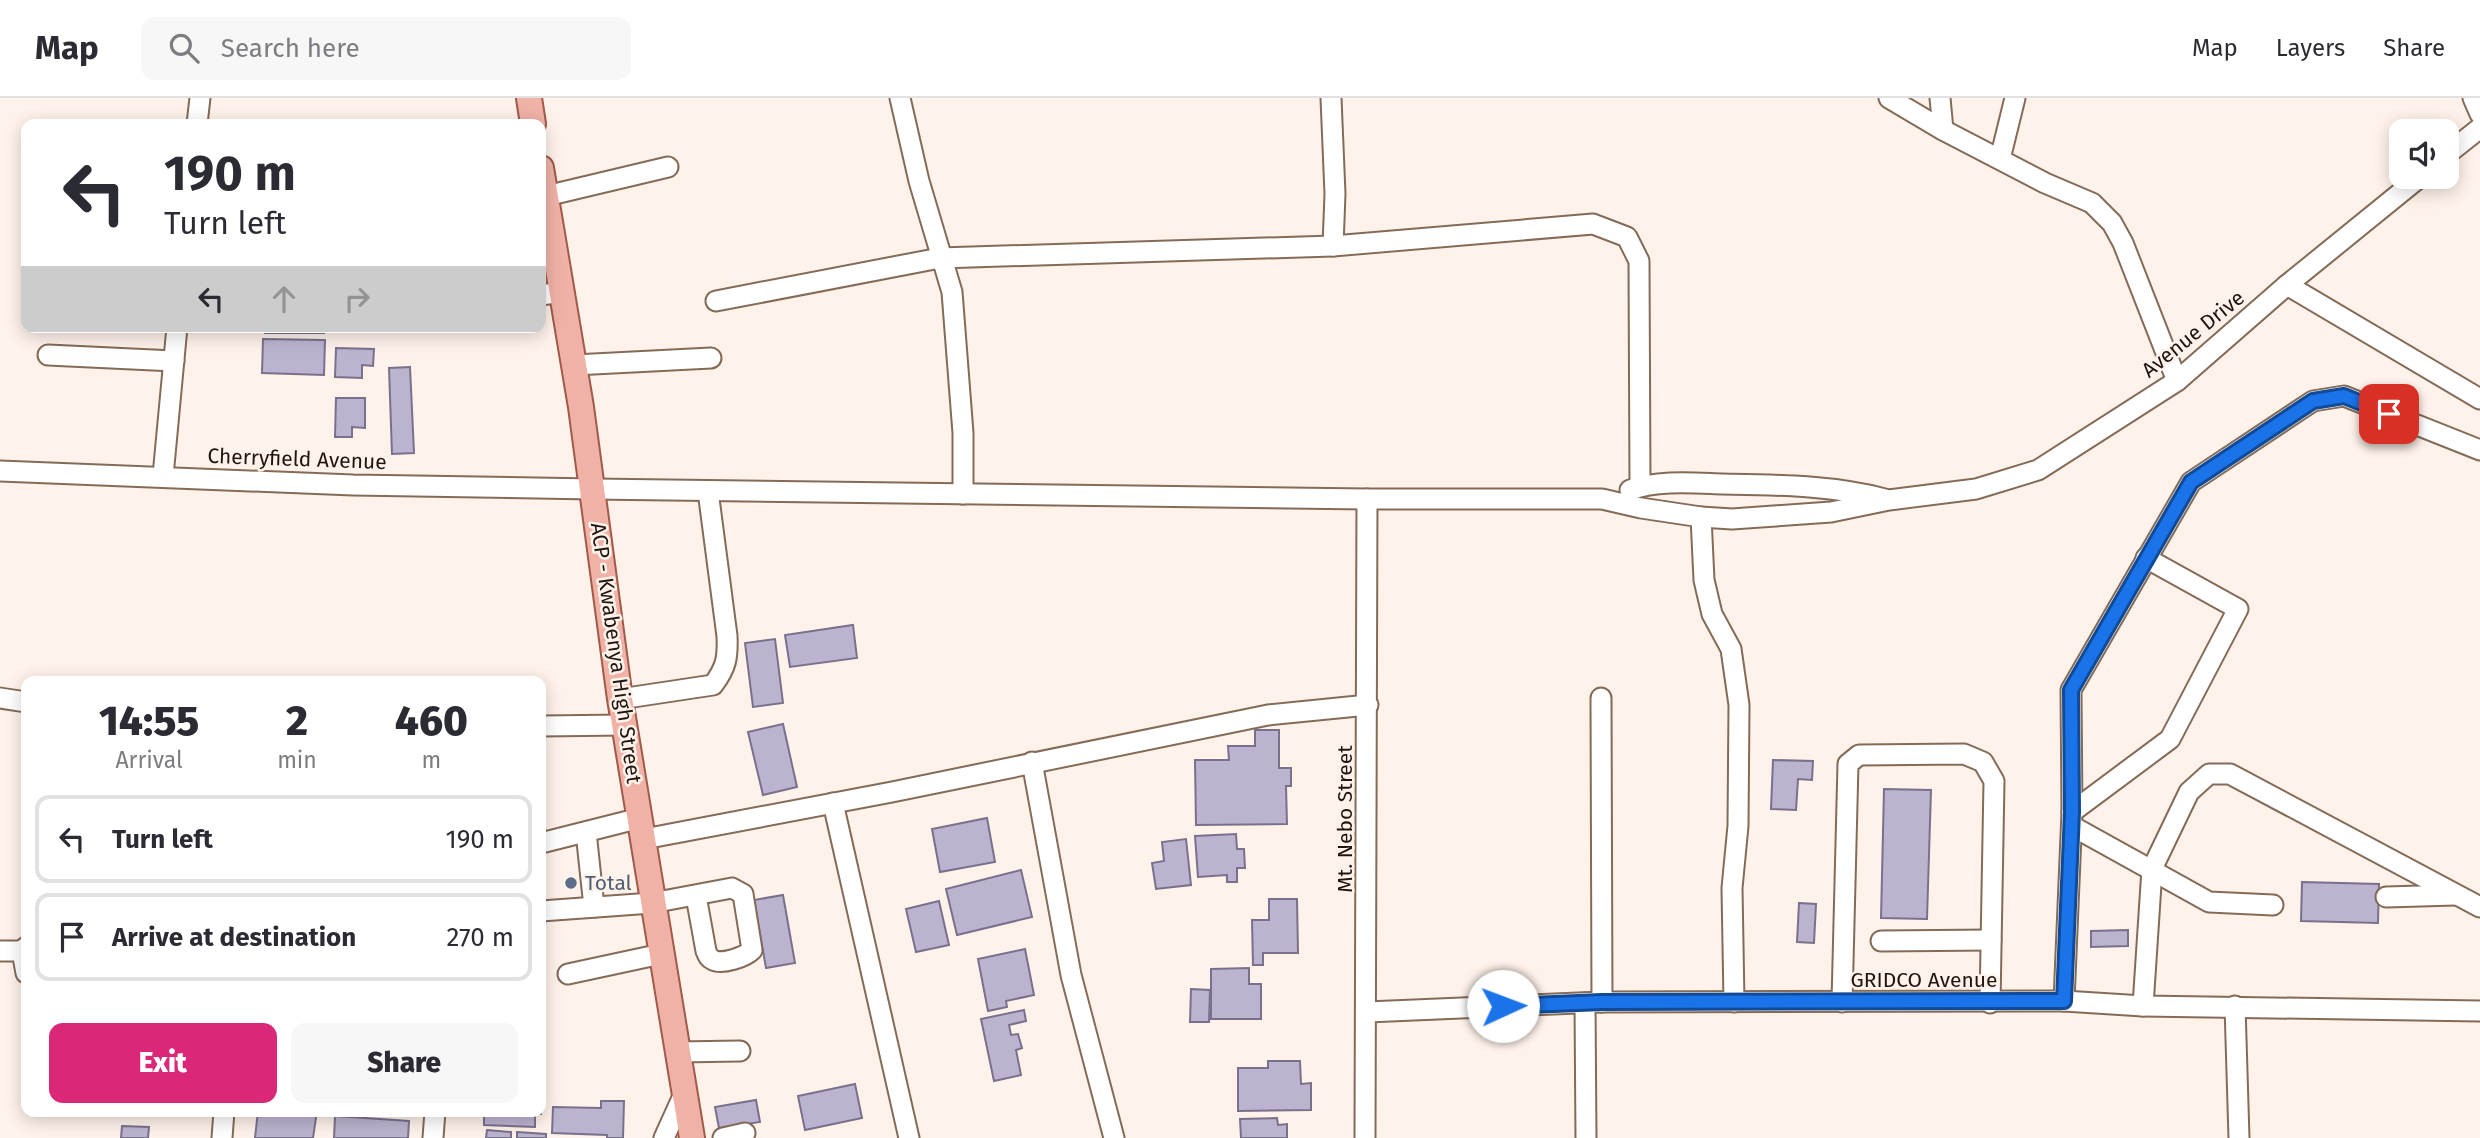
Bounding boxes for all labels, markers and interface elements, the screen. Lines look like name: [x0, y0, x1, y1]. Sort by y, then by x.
search box: [141, 17, 631, 80]
text: Map: [35, 28, 99, 68]
icon: search: [165, 29, 203, 67]
text: Search here: [221, 33, 360, 64]
text: Map: [2192, 34, 2238, 62]
text: Layers: [2276, 34, 2345, 62]
text: Share: [2383, 34, 2445, 62]
map controls: [2389, 119, 2459, 189]
button: sound: [2389, 119, 2459, 189]
text: 190 m: [164, 144, 296, 203]
icon: left: [49, 147, 140, 238]
text: Turn left: [164, 204, 286, 242]
icon: left: [192, 280, 230, 318]
icon: ahead: [265, 280, 303, 318]
icon: right: [338, 280, 376, 318]
street label: Avenue Drive: [2136, 285, 2250, 383]
pin: [2359, 384, 2419, 444]
icon: arrive: [2370, 395, 2408, 433]
street label: Cherryfield Avenue: [207, 443, 387, 475]
street label: ACP - Kwabenya High Street: [585, 521, 647, 785]
text: 14:55: [99, 696, 199, 746]
text: 2: [286, 696, 308, 746]
text: 460: [395, 696, 468, 746]
street label: Mt. Nebo Street: [1332, 745, 1358, 893]
text: Arrival: [115, 746, 183, 774]
text: min: [277, 746, 317, 774]
text: m: [422, 746, 441, 774]
icon: left: [53, 820, 91, 858]
text: Turn left: [112, 824, 213, 855]
text: 190 m: [445, 824, 514, 855]
place label: Total: [585, 870, 632, 896]
marker: Total: [563, 875, 579, 891]
icon: arrive: [53, 918, 91, 956]
text: Arrive at destination: [112, 922, 356, 953]
text: 270 m: [446, 922, 514, 953]
street label: GRIDCO Avenue: [1851, 967, 1997, 993]
position arrow: [1466, 969, 1540, 1043]
button: Exit: [49, 1023, 277, 1103]
button: Share: [291, 1023, 518, 1103]

